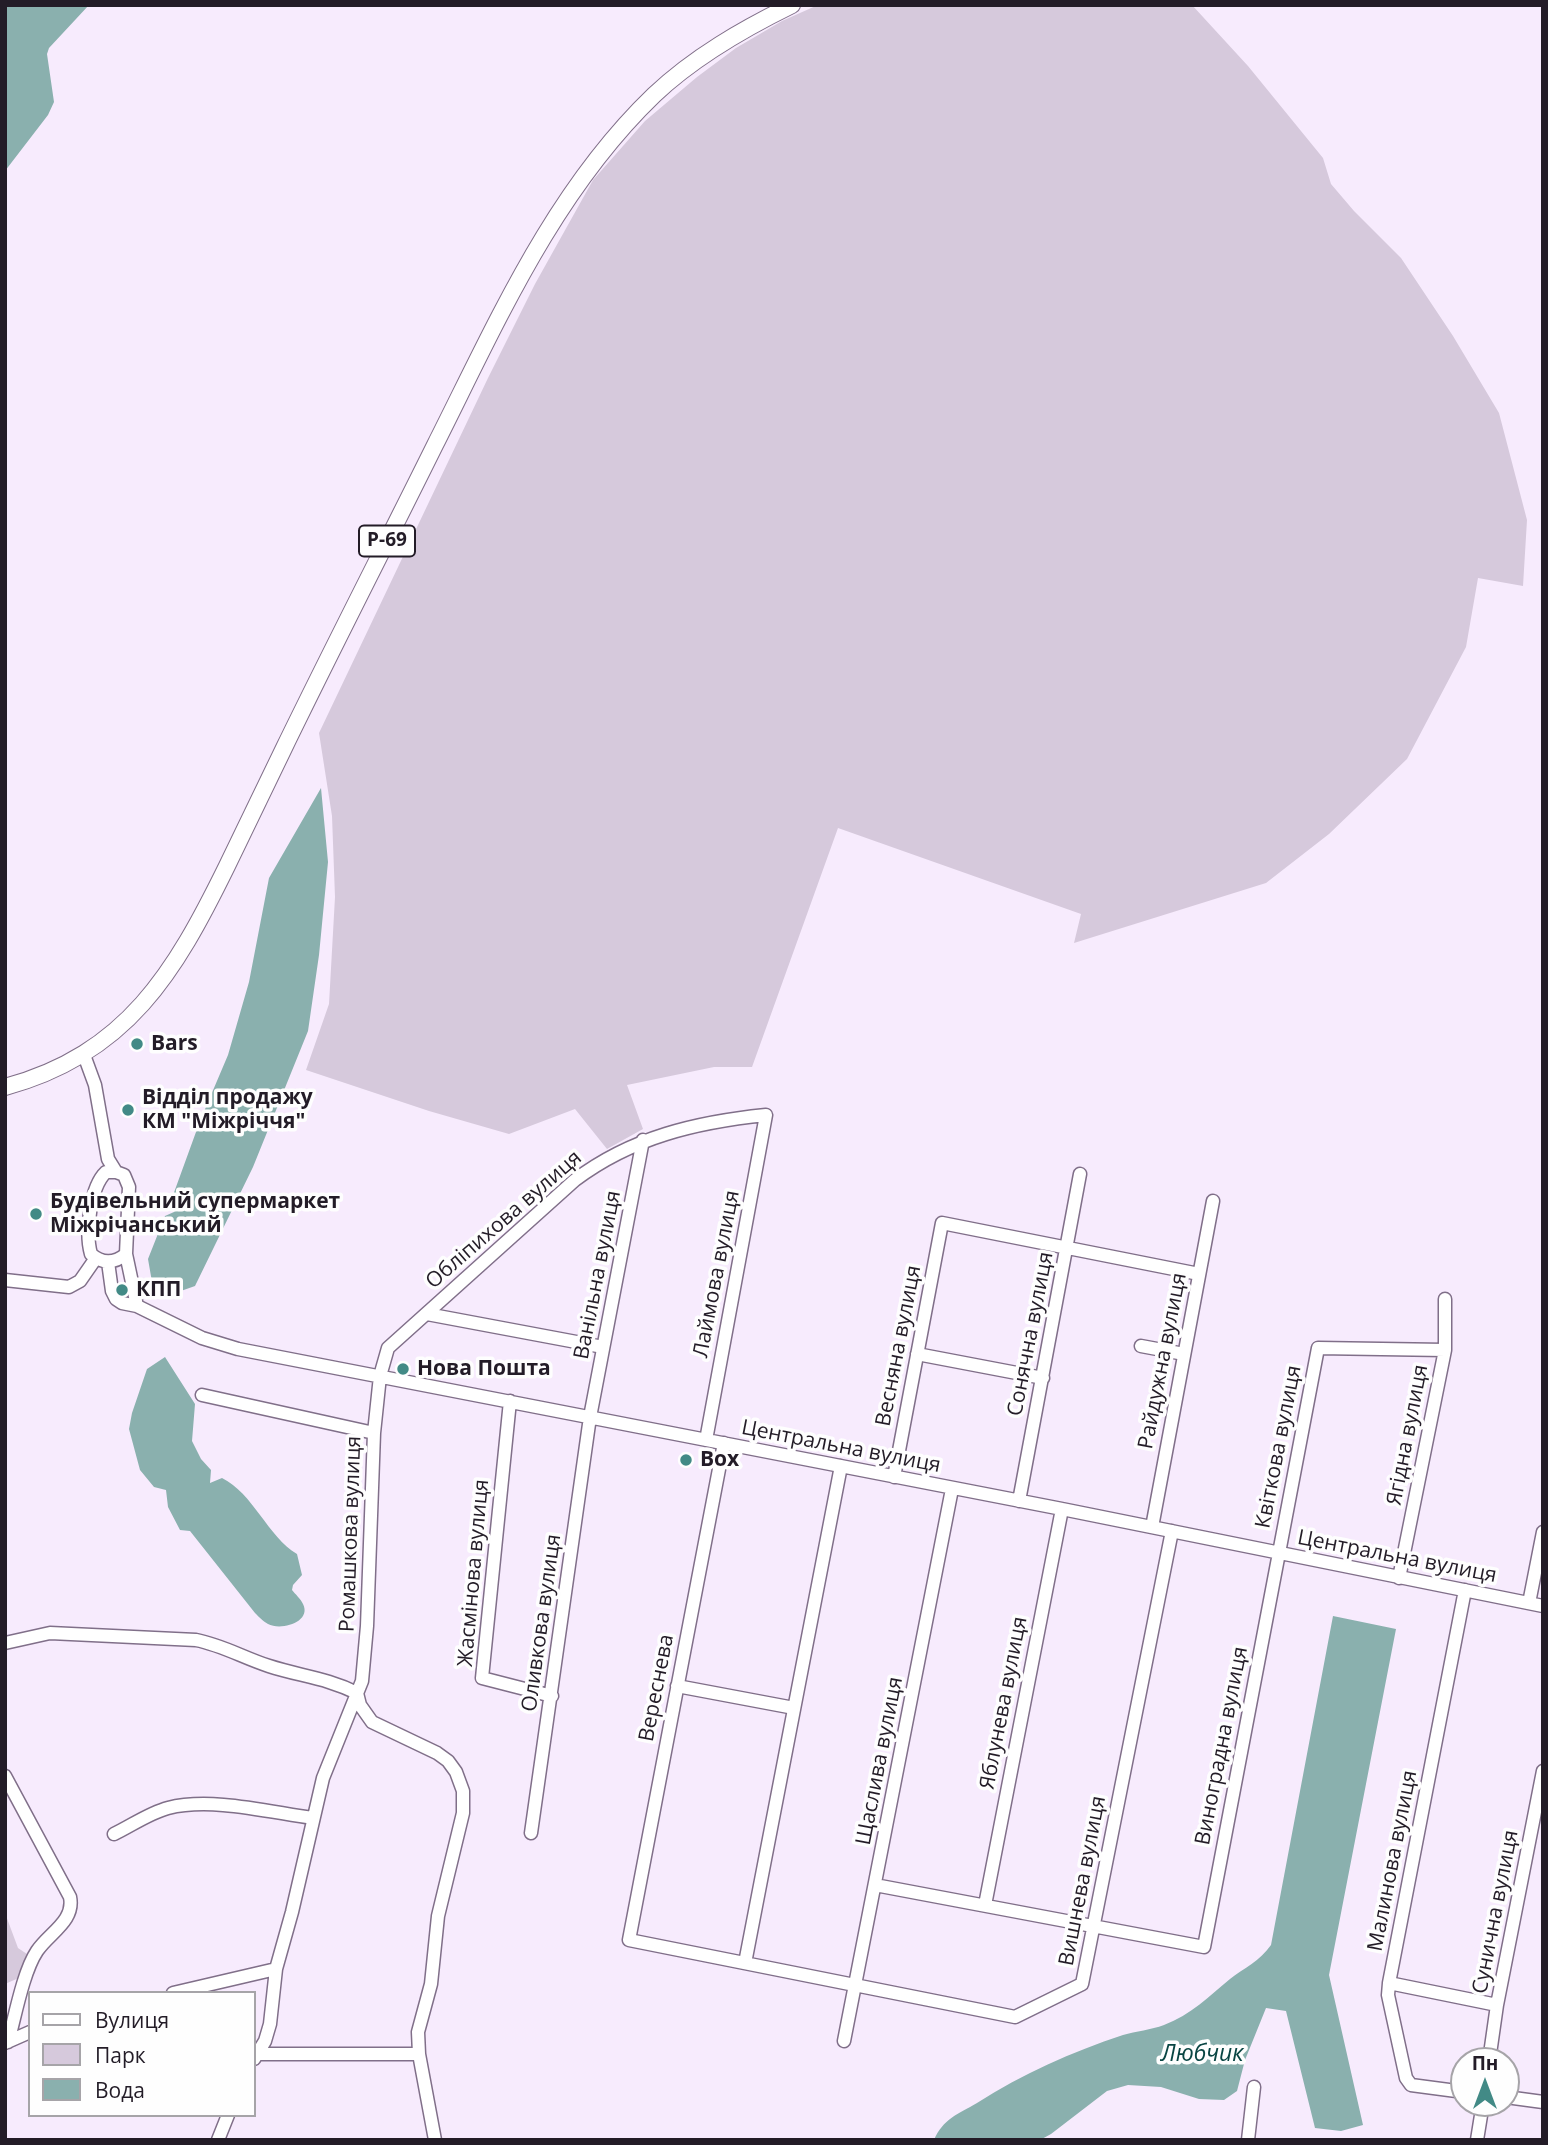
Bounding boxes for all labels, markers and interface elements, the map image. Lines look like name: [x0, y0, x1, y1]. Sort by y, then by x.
road number: Р-69: [359, 526, 415, 556]
place label: Bars: [151, 1031, 198, 1057]
marker: Bars: [129, 1036, 145, 1052]
place label: Відділ продажу КМ "Міжріччя": [142, 1085, 313, 1135]
marker: Відділ продажу КМ "Міжріччя": [120, 1102, 136, 1118]
street label: Обліпихова вулиця: [421, 1146, 587, 1294]
street label: Ванільна вулиця: [569, 1188, 627, 1362]
street label: Лаймова вулиця: [688, 1188, 746, 1360]
place label: Будівельний супермаркет Міжрічанський: [50, 1189, 340, 1239]
marker: Будівельний супермаркет Міжрічанський: [28, 1206, 44, 1222]
street label: Сонячна вулиця: [1003, 1250, 1059, 1418]
street label: Весняна вулиця: [871, 1263, 927, 1429]
street label: Райдужна вулиця: [1134, 1271, 1192, 1451]
place label: КПП: [136, 1277, 181, 1303]
marker: КПП: [114, 1282, 130, 1298]
place label: Нова Пошта: [417, 1356, 551, 1382]
marker: Нова Пошта: [395, 1361, 411, 1377]
street label: Ягідна вулиця: [1382, 1362, 1434, 1508]
street label: Квіткова вулиця: [1251, 1363, 1307, 1531]
street label: Центральна вулиця: [739, 1415, 943, 1479]
street label: Ромашкова вулиця: [335, 1435, 367, 1633]
place label: Box: [700, 1447, 739, 1473]
marker: Box: [678, 1452, 694, 1468]
street label: Жасмінова вулиця: [453, 1478, 495, 1668]
street label: Центральна вулиця: [1295, 1525, 1499, 1589]
street label: Оливкова вулиця: [517, 1533, 567, 1713]
street label: Яблунева вулиця: [975, 1615, 1033, 1791]
street label: Вереснева: [634, 1632, 680, 1744]
street label: Виноградна вулиця: [1190, 1645, 1254, 1847]
street label: Щаслива вулиця: [851, 1675, 909, 1847]
street label: Малинова вулиця: [1363, 1768, 1423, 1954]
street label: Вишнева вулиця: [1054, 1794, 1112, 1968]
street label: Сунична вулиця: [1468, 1828, 1524, 1996]
legend: [28, 1991, 256, 2117]
text: Вулиця: [95, 2006, 169, 2034]
water label: Любчик: [1161, 2040, 1243, 2068]
text: Парк: [95, 2041, 146, 2069]
north arrow: [1450, 2047, 1520, 2117]
text: Пн: [1472, 2050, 1498, 2076]
text: Вода: [95, 2076, 145, 2104]

